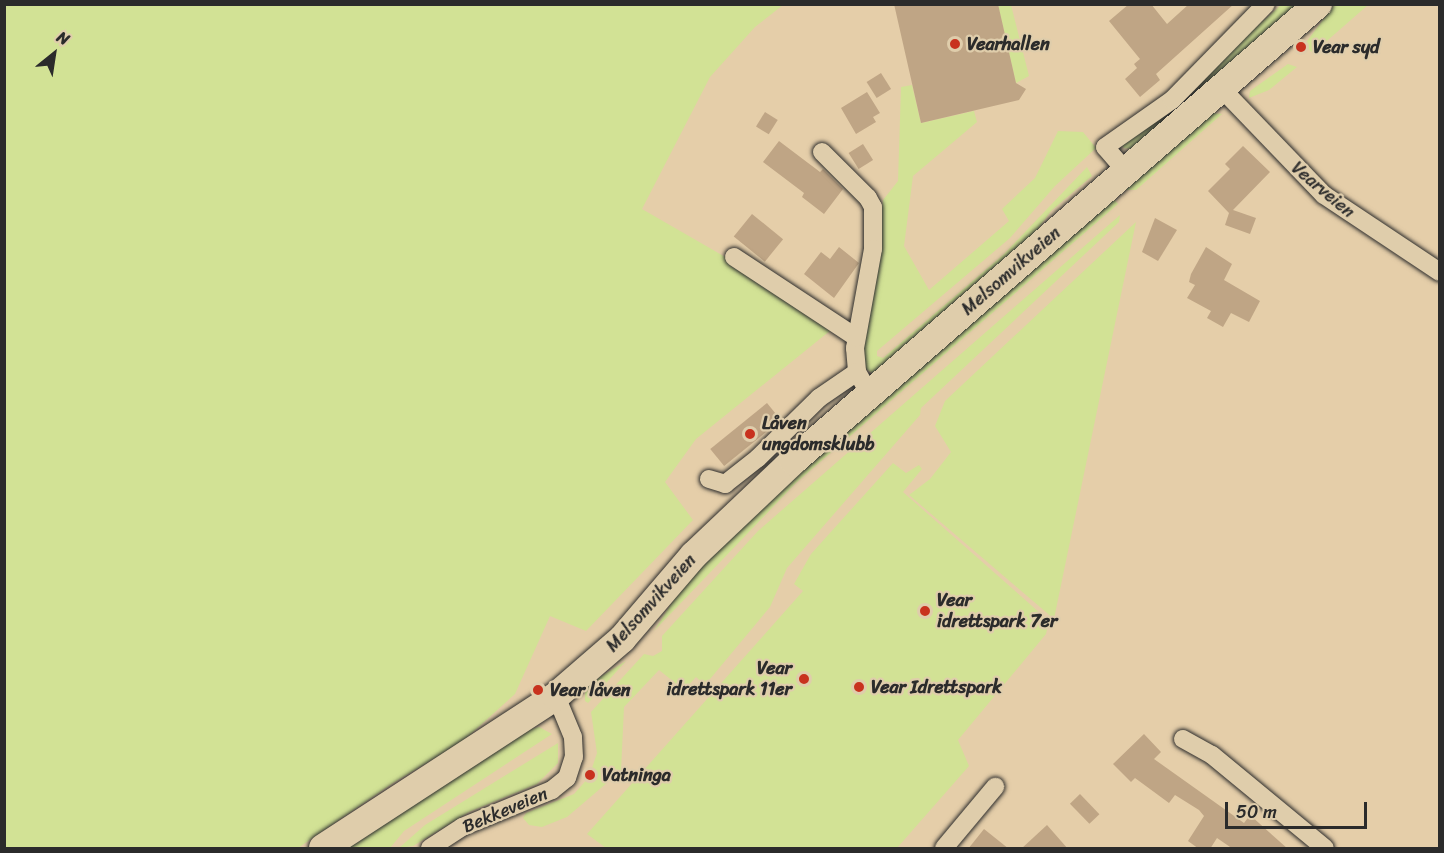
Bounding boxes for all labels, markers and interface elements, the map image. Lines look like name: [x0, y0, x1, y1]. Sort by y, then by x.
text: N: [51, 23, 75, 53]
north arrow: [24, 24, 84, 84]
place label: Vearhallen: [967, 33, 1050, 55]
place label: Vear syd: [1313, 36, 1380, 58]
marker: Vearhallen: [948, 37, 962, 51]
marker: Vear syd: [1294, 40, 1308, 54]
street label: Vearveien: [1287, 157, 1359, 223]
street label: Melsomvikveien: [957, 222, 1065, 320]
place label: Låven ungdomsklubb: [762, 413, 875, 456]
marker: Låven ungdomsklubb: [743, 427, 757, 441]
street label: Melsomvikveien: [601, 550, 701, 656]
place label: Vear idrettspark 7er: [937, 590, 1057, 632]
marker: Vear idrettspark 7er: [918, 604, 932, 618]
place label: Vear idrettspark 11er: [666, 658, 792, 700]
marker: Vear idrettspark 11er: [797, 672, 811, 686]
place label: Vear Idrettspark: [871, 676, 1002, 698]
place label: Vear låven: [550, 679, 631, 701]
marker: Vear Idrettspark: [852, 680, 866, 694]
marker: Vear låven: [531, 683, 545, 697]
place label: Vatninga: [602, 764, 671, 786]
marker: Vatninga: [583, 768, 597, 782]
street label: Bekkeveien: [459, 782, 551, 838]
scale bar: [1228, 790, 1370, 828]
text: 50 m: [1236, 796, 1277, 828]

